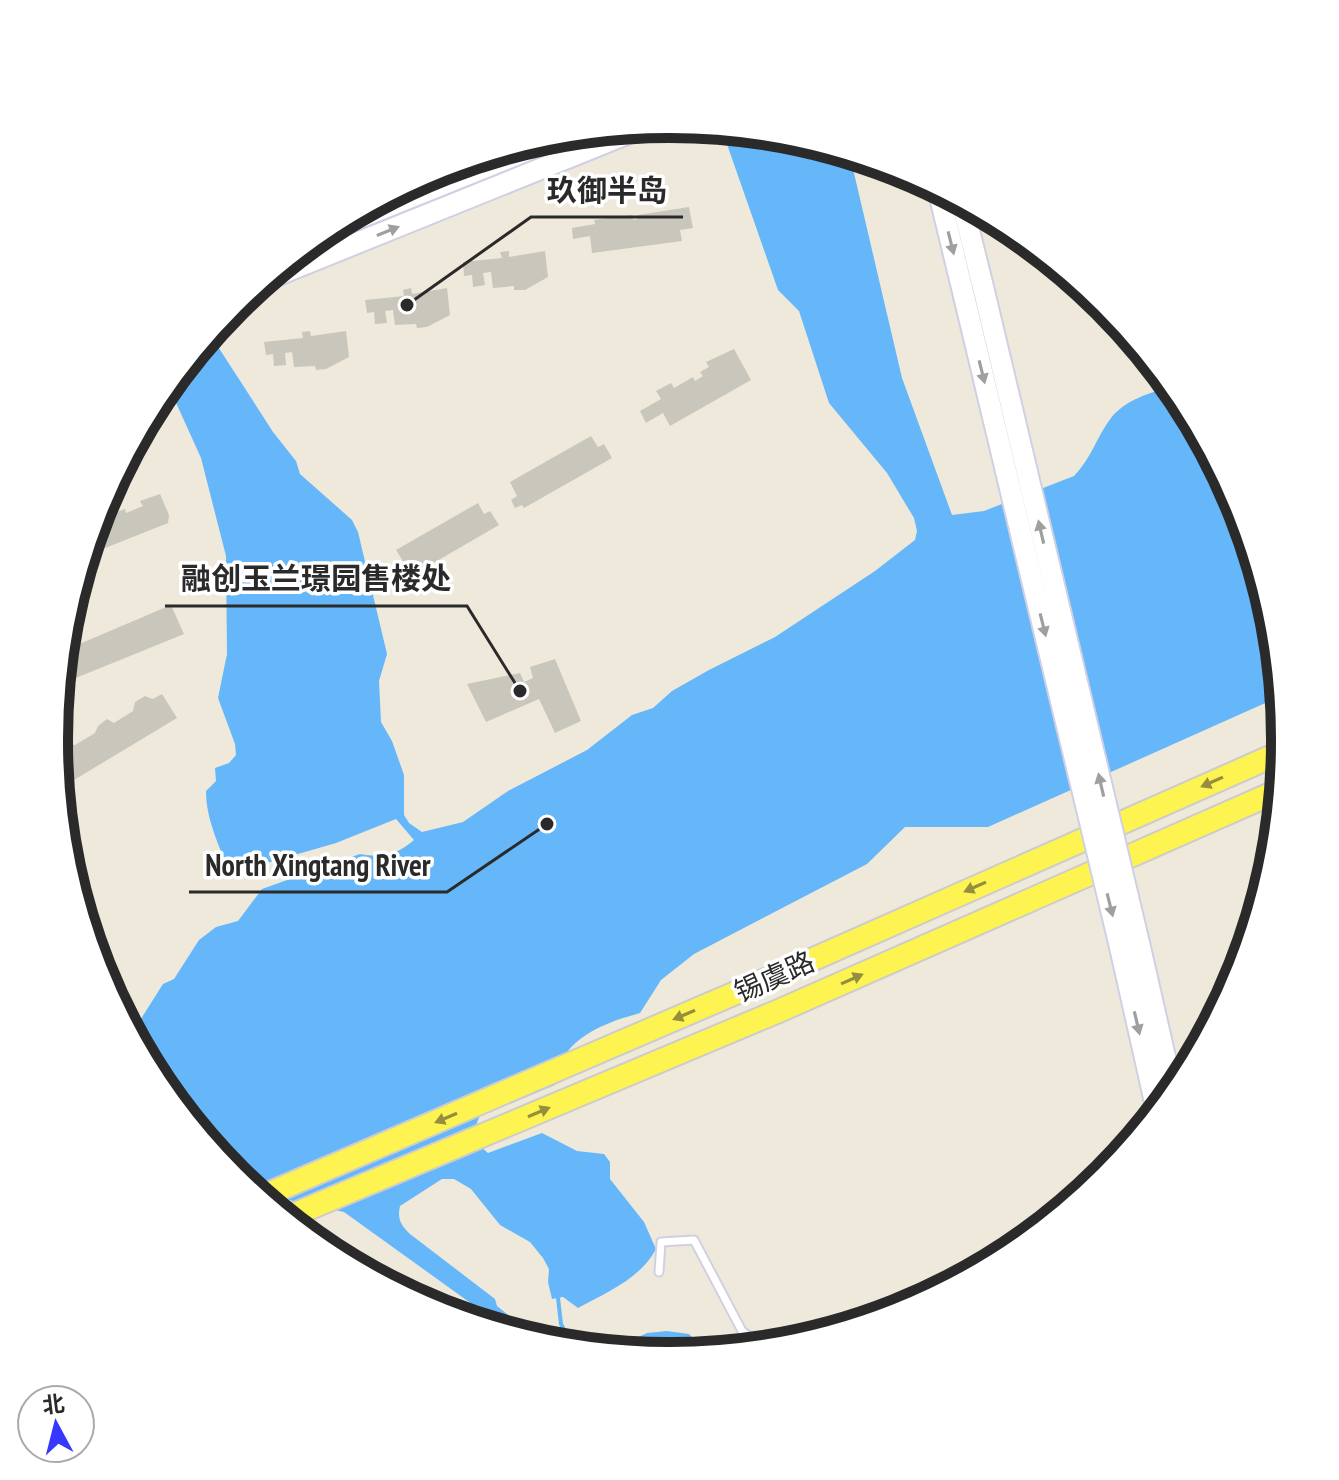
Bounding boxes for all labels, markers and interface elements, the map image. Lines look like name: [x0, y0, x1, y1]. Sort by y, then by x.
callout: 玖御半岛: [531, 163, 683, 217]
text: 玖御半岛: [547, 170, 667, 209]
one-way arrow: [376, 224, 400, 237]
one-way arrow: [945, 230, 958, 255]
one-way arrow: [977, 360, 989, 385]
one-way arrow: [1034, 520, 1047, 545]
callout: 融创玉兰璟园售楼处: [165, 552, 467, 606]
text: 融创玉兰璟园售楼处: [181, 558, 451, 597]
one-way arrow: [1037, 613, 1050, 638]
one-way arrow: [1094, 773, 1107, 798]
one-way arrow: [1200, 775, 1224, 788]
callout: North Xingtang River: [189, 838, 447, 892]
text: North Xingtang River: [205, 845, 431, 884]
one-way arrow: [963, 881, 986, 894]
one-way arrow: [1105, 893, 1117, 918]
street label: 锡虞路: [728, 942, 820, 1010]
one-way arrow: [840, 972, 864, 985]
one-way arrow: [673, 1009, 696, 1022]
one-way arrow: [1132, 1011, 1144, 1036]
one-way arrow: [527, 1105, 551, 1118]
one-way arrow: [434, 1111, 458, 1125]
north arrow: [16, 1384, 96, 1464]
text: 北: [41, 1389, 66, 1419]

